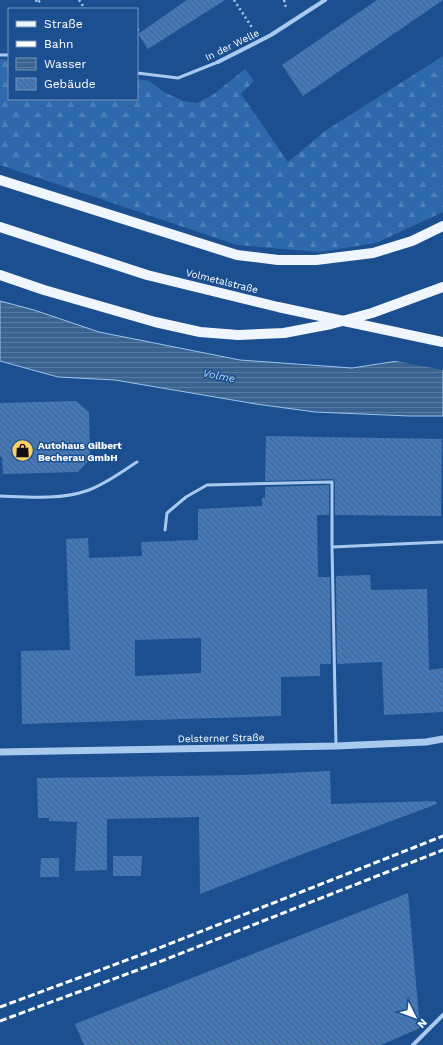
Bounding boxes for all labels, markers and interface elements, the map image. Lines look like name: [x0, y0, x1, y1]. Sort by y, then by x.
legend: [8, 8, 138, 100]
text: Straße: [44, 17, 83, 31]
street label: In der Welle: [203, 27, 261, 63]
text: Bahn: [44, 37, 73, 51]
text: Wasser: [44, 57, 86, 71]
text: Gebäude: [44, 77, 96, 91]
street label: Volmetalstraße: [185, 267, 260, 295]
water label: Volme: [202, 366, 236, 386]
shop icon: Autohaus Gilbert Becherau GmbH: [10, 438, 36, 464]
place label: Autohaus Gilbert Becherau GmbH: [38, 440, 122, 463]
street label: Delsterner Straße: [178, 732, 265, 744]
north arrow: [395, 997, 435, 1037]
text: N: [415, 1016, 430, 1031]

